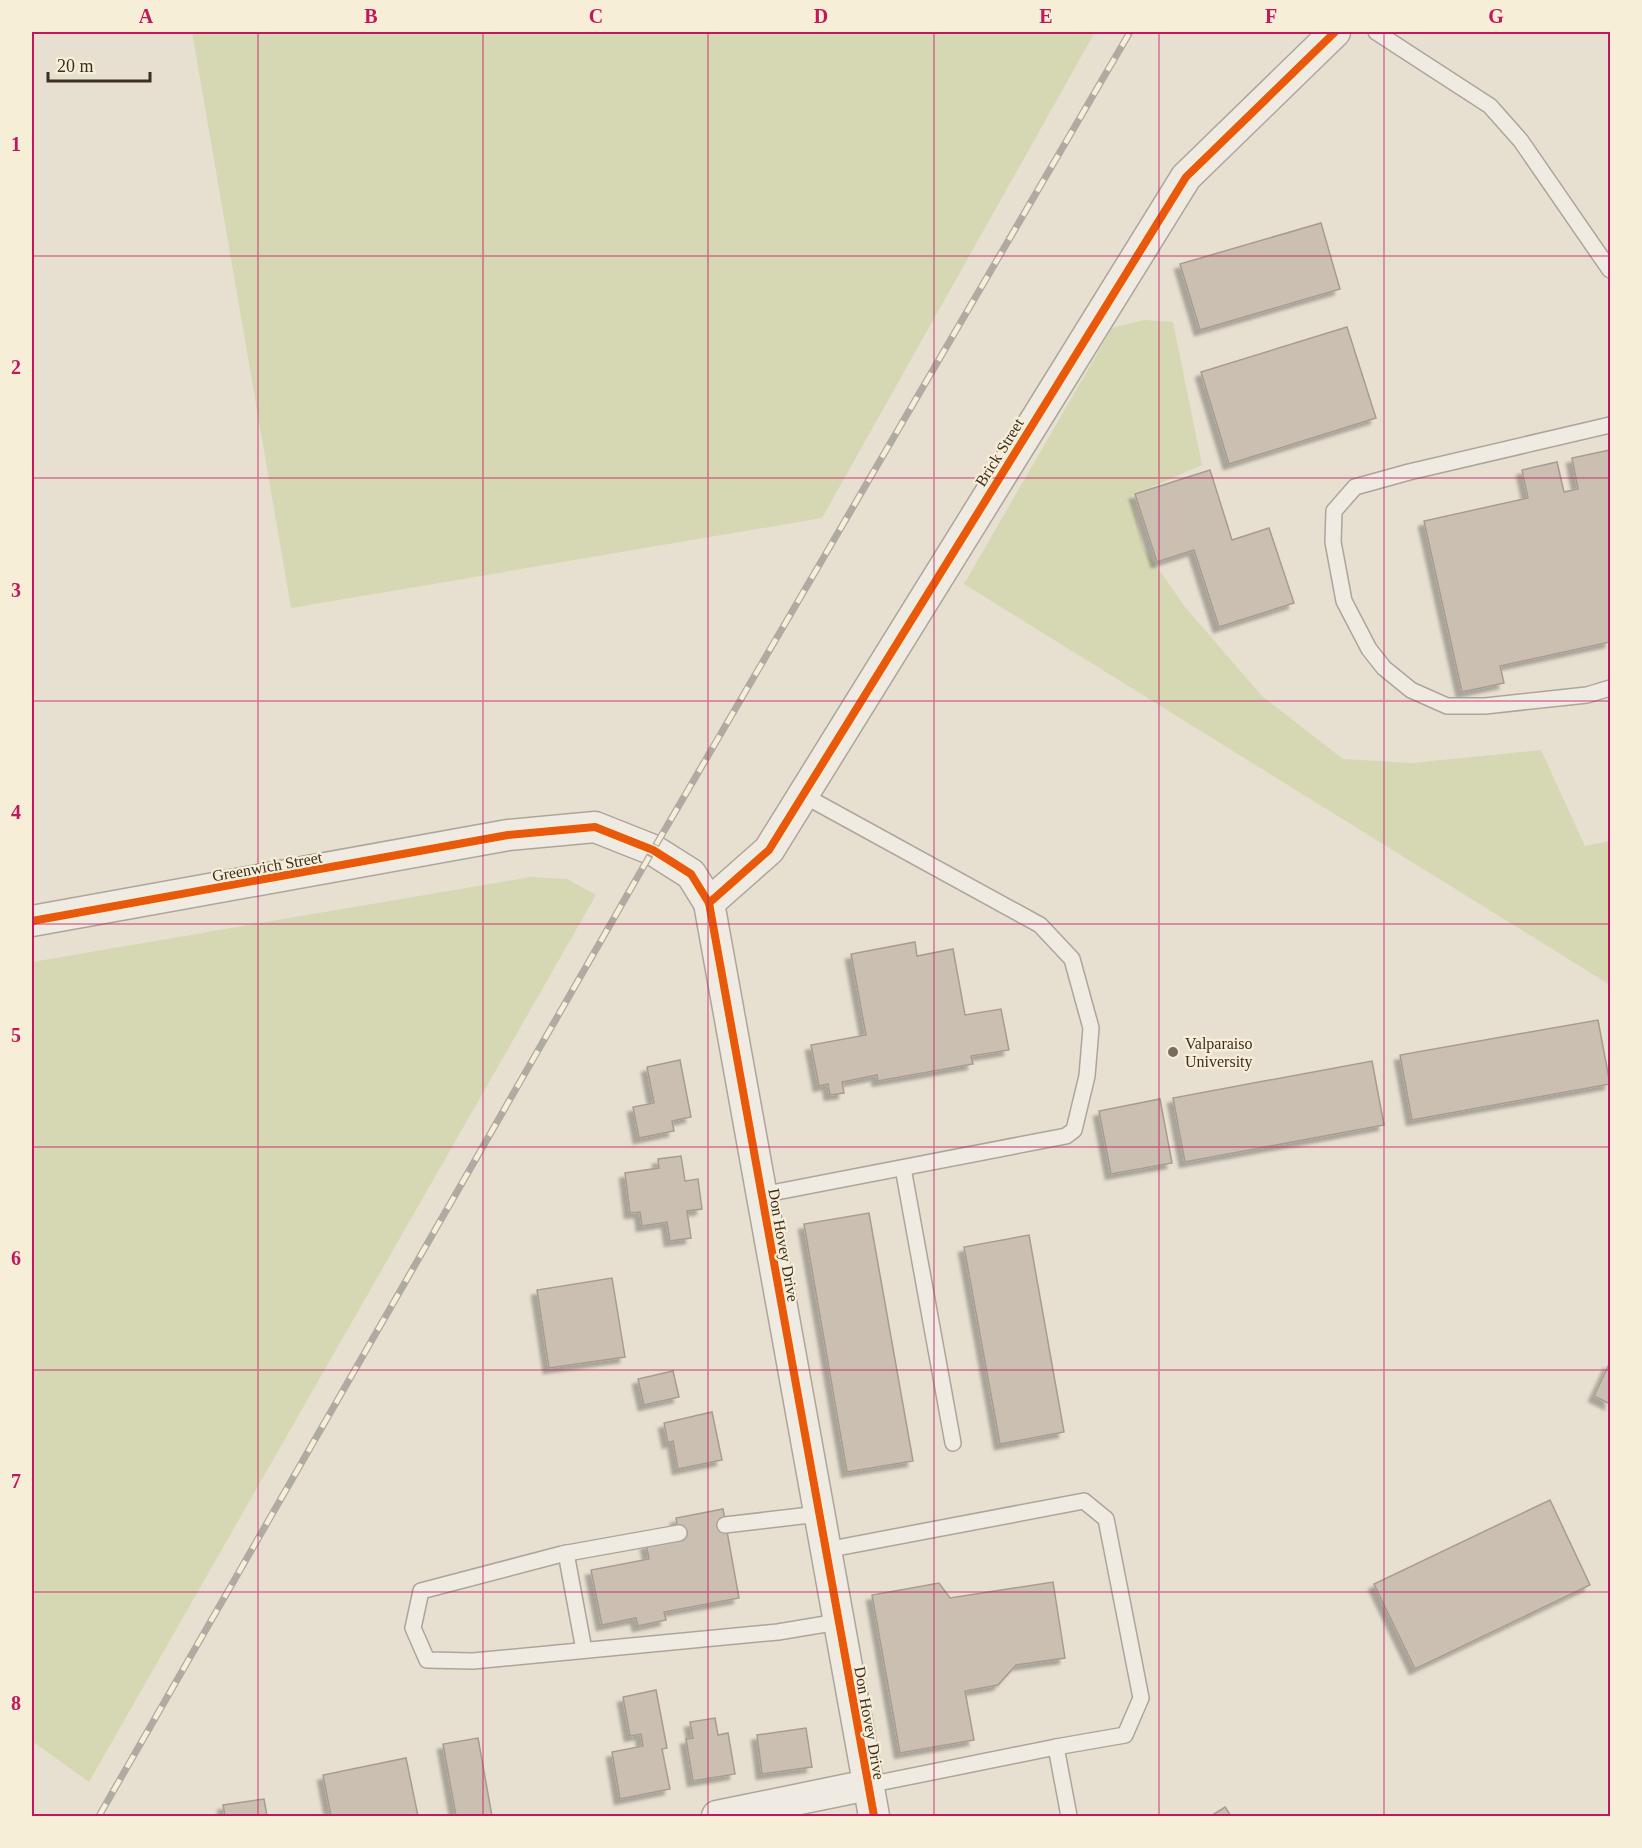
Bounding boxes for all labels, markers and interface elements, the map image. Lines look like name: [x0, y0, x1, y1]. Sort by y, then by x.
text: A: [139, 5, 154, 27]
text: B: [364, 5, 378, 27]
text: C: [589, 5, 603, 27]
text: D: [814, 5, 828, 27]
text: E: [1039, 5, 1053, 27]
text: F: [1265, 5, 1277, 27]
text: G: [1488, 5, 1504, 27]
scale bar: [48, 45, 150, 83]
text: 20 m: [57, 56, 94, 76]
text: 1: [11, 133, 21, 155]
text: 2: [11, 356, 21, 378]
street label: Brick Street: [972, 415, 1027, 489]
text: 3: [11, 579, 21, 601]
text: 4: [11, 801, 21, 823]
street label: Greenwich Street: [211, 848, 324, 885]
text: 5: [11, 1024, 21, 1046]
place label: Valparaiso University: [1185, 1035, 1253, 1071]
marker: Valparaiso University: [1166, 1045, 1180, 1059]
street label: Don Hovey Drive: [764, 1187, 802, 1303]
text: 6: [11, 1247, 21, 1269]
text: 7: [11, 1470, 21, 1492]
street label: Don Hovey Drive: [850, 1665, 888, 1781]
text: 8: [11, 1692, 21, 1714]

